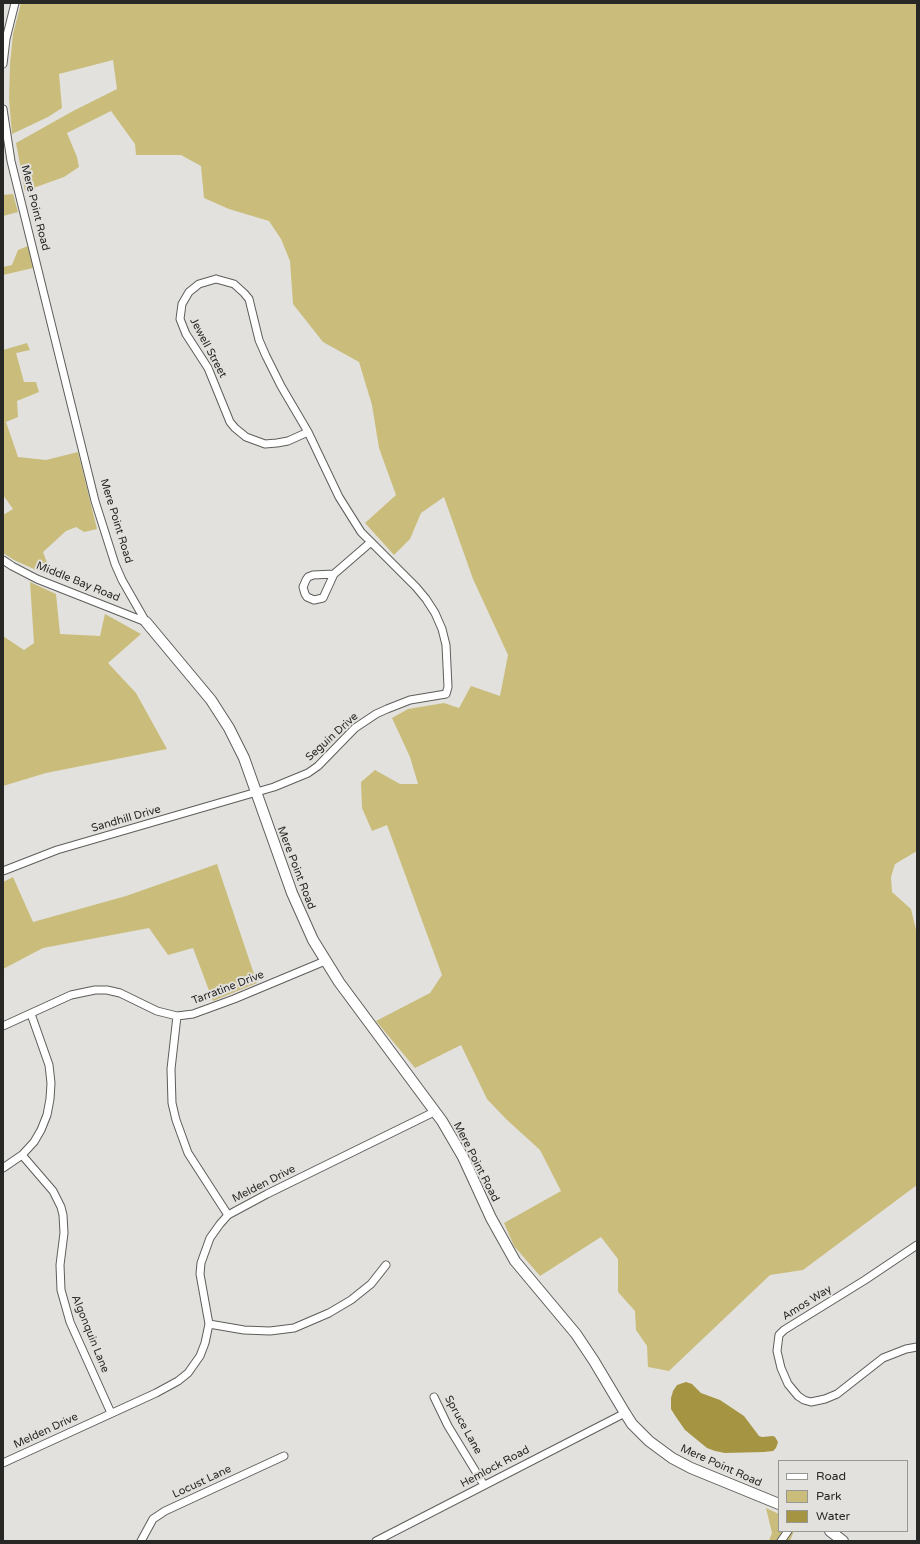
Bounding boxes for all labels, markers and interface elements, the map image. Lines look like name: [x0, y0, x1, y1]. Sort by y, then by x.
street label: Mere Point Road: [18, 164, 52, 252]
street label: Jewell Street: [187, 316, 229, 380]
street label: Mere Point Road: [97, 477, 135, 565]
street label: Middle Bay Road: [34, 559, 122, 605]
street label: Seguin Drive: [303, 710, 361, 764]
street label: Sandhill Drive: [90, 803, 162, 835]
street label: Mere Point Road: [274, 825, 318, 911]
street label: Tarratine Drive: [190, 968, 266, 1008]
street label: Mere Point Road: [450, 1120, 502, 1204]
street label: Melden Drive: [230, 1162, 298, 1206]
street label: Amos Way: [780, 1283, 834, 1323]
street label: Algonquin Lane: [68, 1293, 112, 1375]
street label: Spruce Lane: [441, 1393, 485, 1457]
street label: Melden Drive: [12, 1410, 80, 1452]
street label: Mere Point Road: [678, 1442, 764, 1490]
street label: Hemlock Road: [458, 1443, 532, 1491]
legend: [778, 1460, 908, 1532]
street label: Locust Lane: [171, 1463, 233, 1501]
text: Road: [816, 1469, 846, 1483]
text: Park: [816, 1489, 842, 1503]
text: Water: [816, 1509, 850, 1523]

